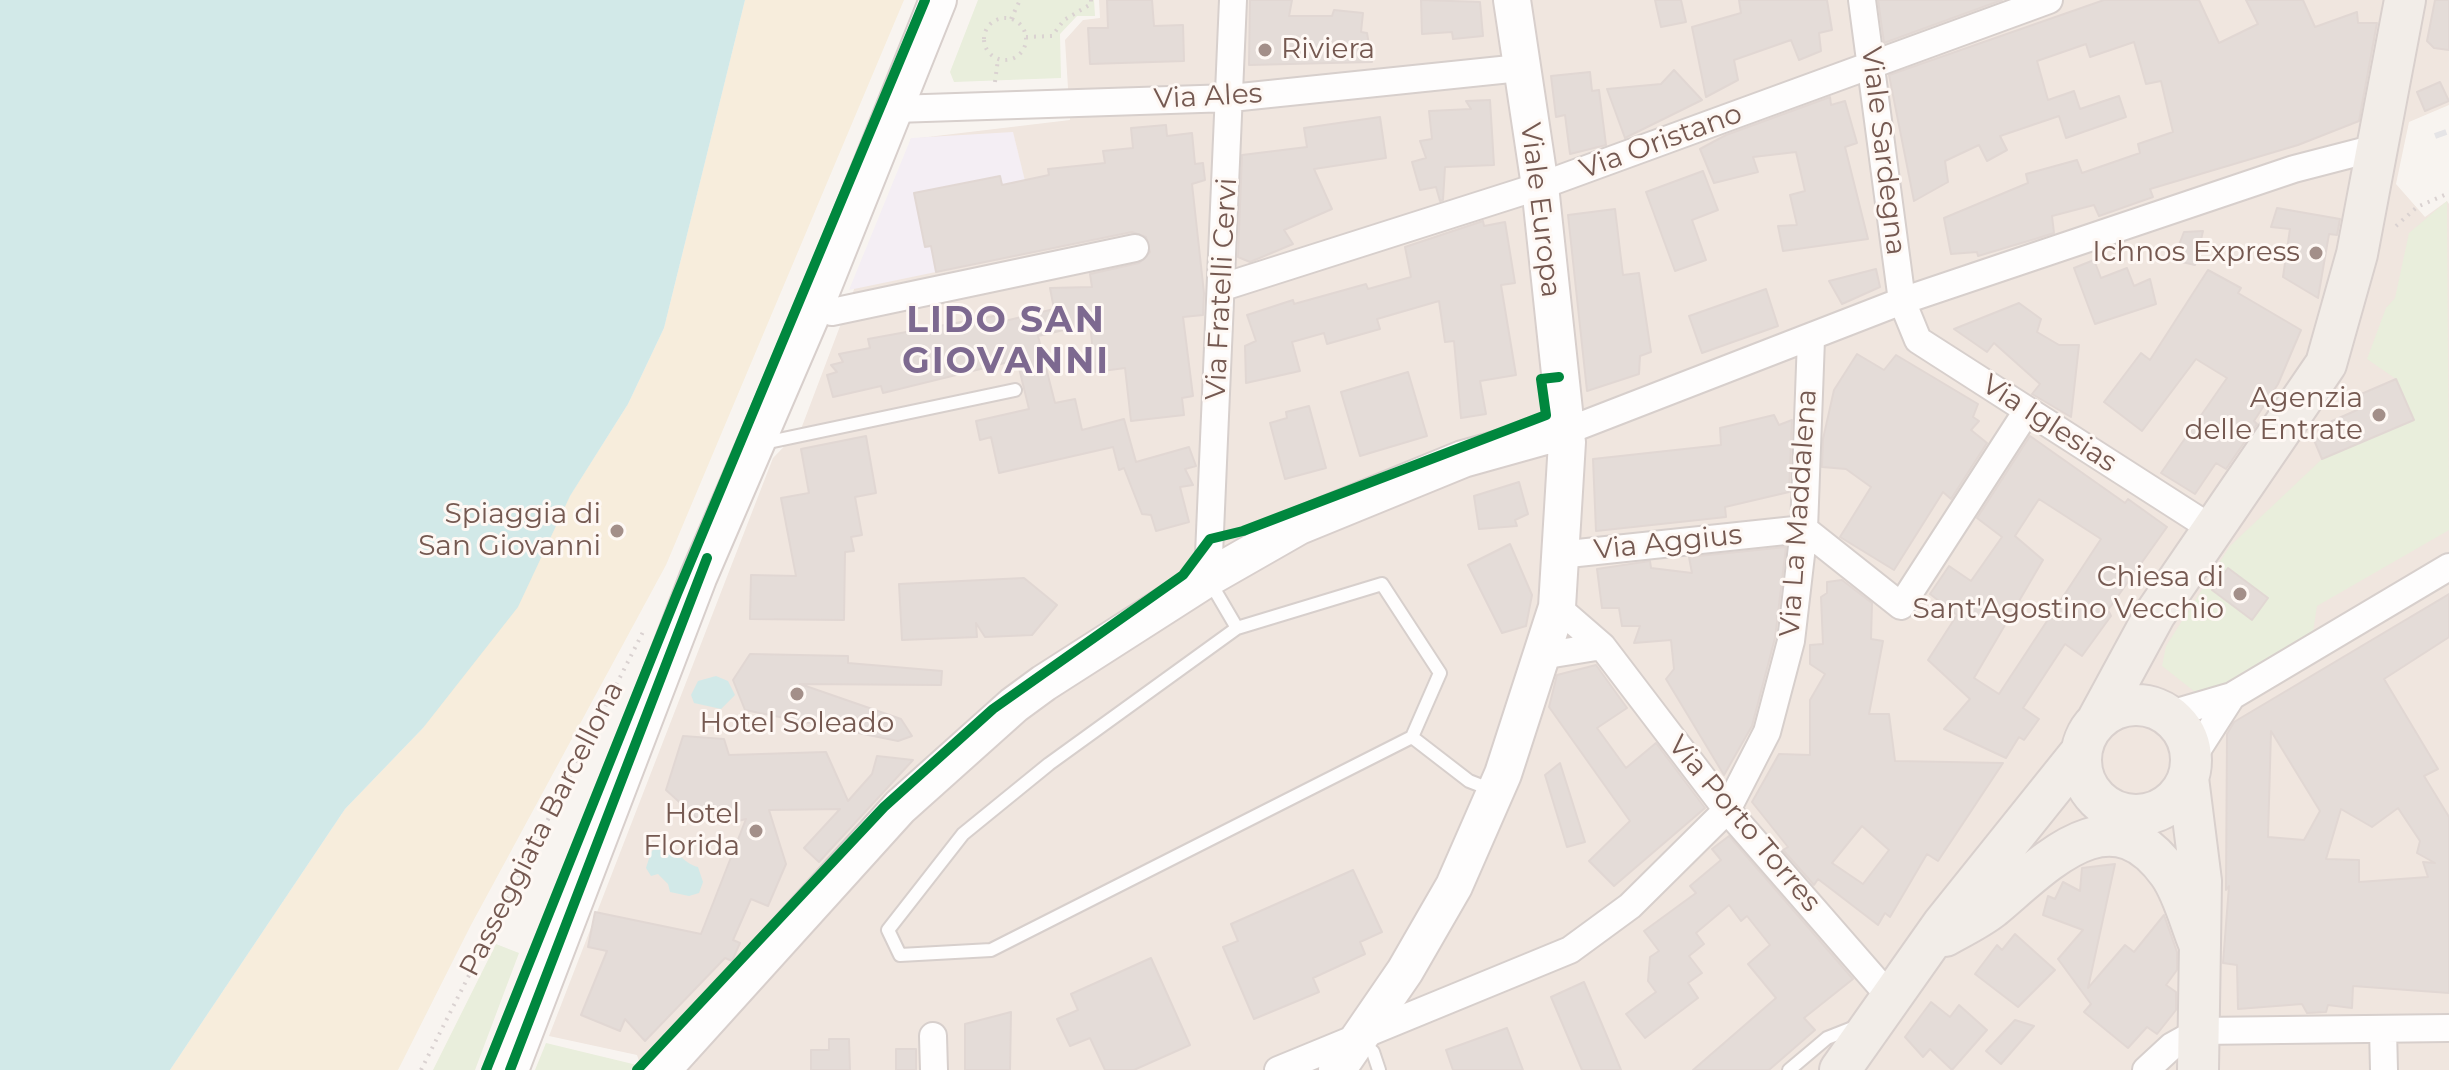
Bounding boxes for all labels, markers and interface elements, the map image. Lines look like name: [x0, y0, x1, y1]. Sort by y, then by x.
place label: Riviera: [1281, 33, 1375, 67]
marker: Riviera: [1256, 41, 1274, 59]
street label: Viale Sardegna: [1854, 45, 1912, 257]
street label: Via Ales: [1153, 77, 1263, 117]
street label: Via Oristano: [1575, 97, 1747, 187]
street label: Viale Europa: [1513, 121, 1567, 299]
street label: Via Fratelli Cervi: [1199, 177, 1245, 401]
place label: Ichnos Express: [2092, 236, 2300, 270]
marker: Ichnos Express: [2307, 244, 2325, 262]
district label: LIDO SAN GIOVANNI: [902, 299, 1110, 384]
street label: Via Iglesias: [1975, 368, 2123, 480]
place label: Agenzia delle Entrate: [2184, 382, 2363, 448]
street label: Via La Maddalena: [1774, 388, 1824, 638]
marker: Agenzia delle Entrate: [2370, 406, 2388, 424]
place label: Spiaggia di San Giovanni: [418, 498, 601, 564]
street label: Via Aggius: [1592, 519, 1744, 567]
marker: Spiaggia di San Giovanni: [608, 522, 626, 540]
place label: Chiesa di Sant'Agostino Vecchio: [1912, 561, 2224, 627]
marker: Chiesa di Sant'Agostino Vecchio: [2231, 585, 2249, 603]
street label: Passeggiata Barcellona: [453, 676, 631, 982]
marker: Hotel Soleado: [788, 685, 806, 703]
place label: Hotel Soleado: [700, 707, 894, 741]
street label: Via Porto Torres: [1661, 729, 1827, 919]
place label: Hotel Florida: [643, 798, 740, 864]
marker: Hotel Florida: [747, 822, 765, 840]

